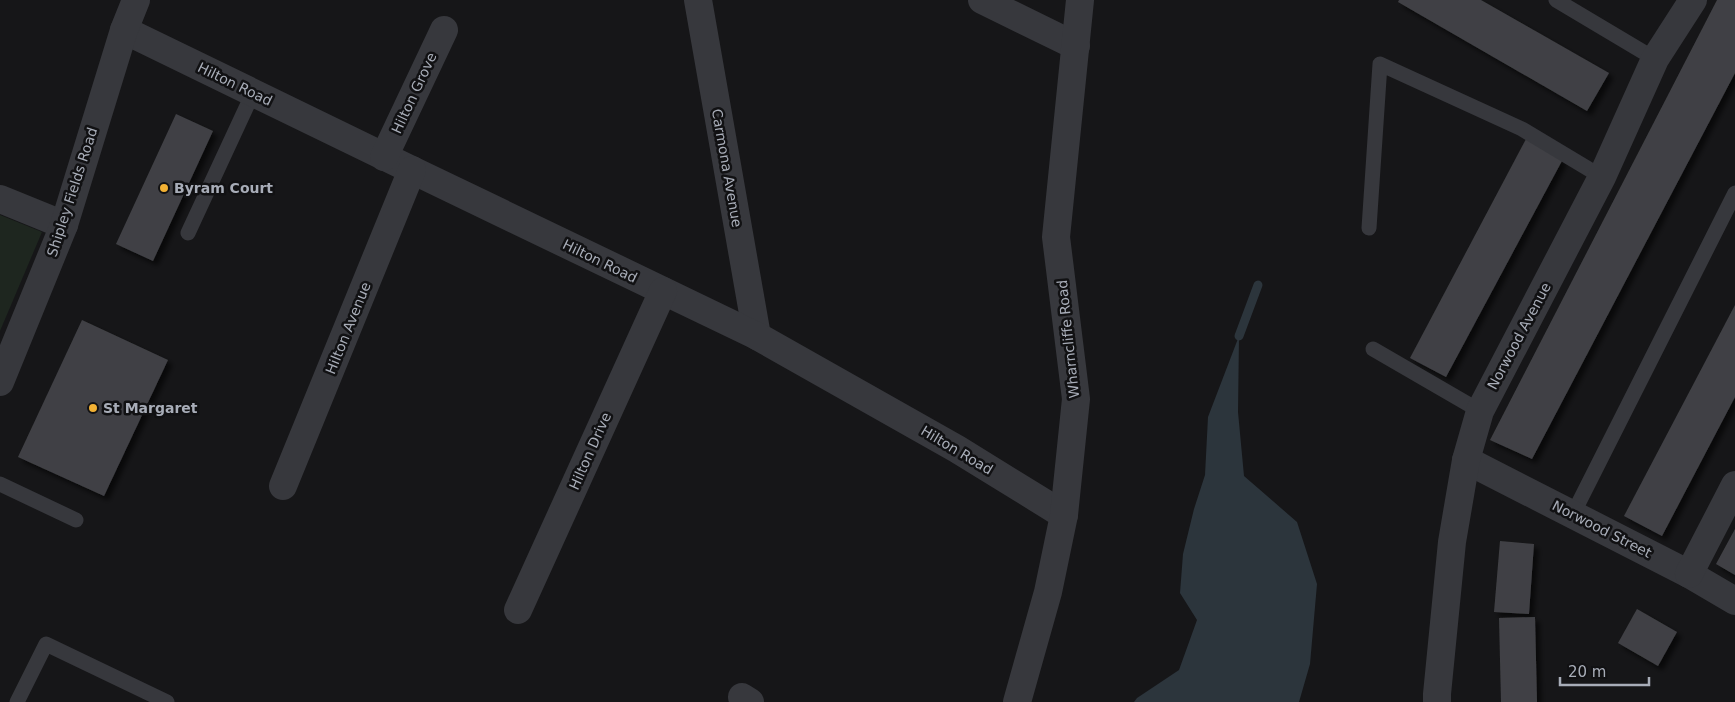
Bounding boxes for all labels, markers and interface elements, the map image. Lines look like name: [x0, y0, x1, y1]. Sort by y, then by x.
street label: Hilton Grove: [388, 50, 440, 136]
street label: Hilton Road: [195, 59, 275, 109]
street label: Carmona Avenue: [709, 108, 745, 228]
street label: Shipley Fields Road: [44, 125, 100, 259]
place label: Byram Court: [174, 180, 273, 196]
marker: Byram Court: [158, 182, 170, 194]
street label: Hilton Road: [560, 236, 640, 286]
street label: Wharncliffe Road: [1054, 279, 1082, 399]
street label: Hilton Avenue: [322, 280, 374, 376]
street label: Norwood Avenue: [1484, 280, 1554, 392]
place label: St Margaret: [103, 400, 198, 416]
marker: St Margaret: [87, 402, 99, 414]
street label: Hilton Drive: [566, 410, 614, 492]
street label: Hilton Road: [918, 422, 996, 478]
street label: Norwood Street: [1550, 497, 1655, 561]
scale bar: [1560, 654, 1649, 686]
text: 20 m: [1568, 663, 1606, 681]

